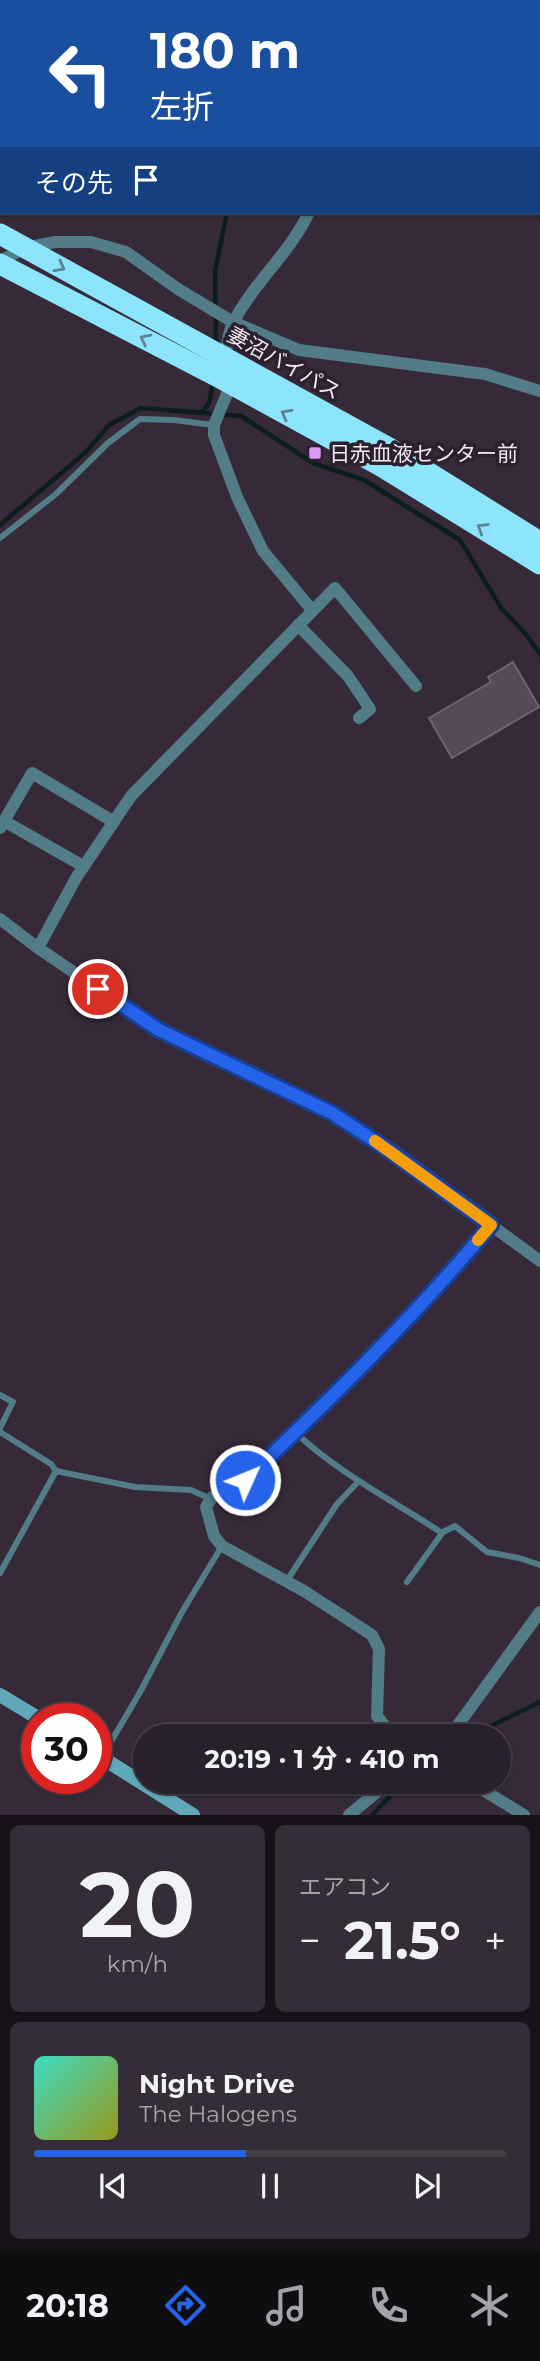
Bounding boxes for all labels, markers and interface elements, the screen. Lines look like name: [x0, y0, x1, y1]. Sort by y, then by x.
text: 180 m: [150, 21, 300, 80]
icon: left: [35, 28, 126, 119]
text: 左折: [150, 87, 214, 126]
icon: arrive: [127, 161, 165, 199]
text: その先: [35, 167, 113, 199]
one-way arrow: [53, 259, 65, 272]
street label: 妻沼バイパス: [223, 322, 345, 404]
one-way arrow: [140, 334, 152, 347]
one-way arrow: [280, 409, 293, 422]
place label: 日赤血液センター前: [329, 441, 518, 466]
marker: 日赤血液センター前: [307, 445, 323, 461]
one-way arrow: [477, 524, 490, 537]
pin: [68, 959, 128, 1019]
icon: arrive: [79, 970, 117, 1008]
position arrow: [208, 1443, 282, 1517]
speed limit sign: 30: [21, 1703, 112, 1794]
text: 20:19 · 1 分 · 410 m: [205, 1743, 440, 1775]
text: 20: [80, 1849, 195, 1960]
text: エアコン: [299, 1873, 391, 1901]
text: 21.5°: [344, 1909, 461, 1972]
text: −: [299, 1917, 321, 1964]
text: +: [484, 1917, 506, 1964]
text: km/h: [107, 1950, 168, 1978]
text: Night Drive: [139, 2068, 295, 2100]
text: The Halogens: [139, 2100, 297, 2128]
icon: previous: [94, 2167, 132, 2205]
icon: pause: [251, 2167, 289, 2205]
icon: next: [408, 2167, 446, 2205]
icon: directions: [161, 2281, 210, 2330]
icon: music: [262, 2281, 311, 2330]
icon: phone: [364, 2281, 413, 2330]
icon: climate: [465, 2281, 514, 2330]
text: 20:18: [26, 2286, 109, 2325]

